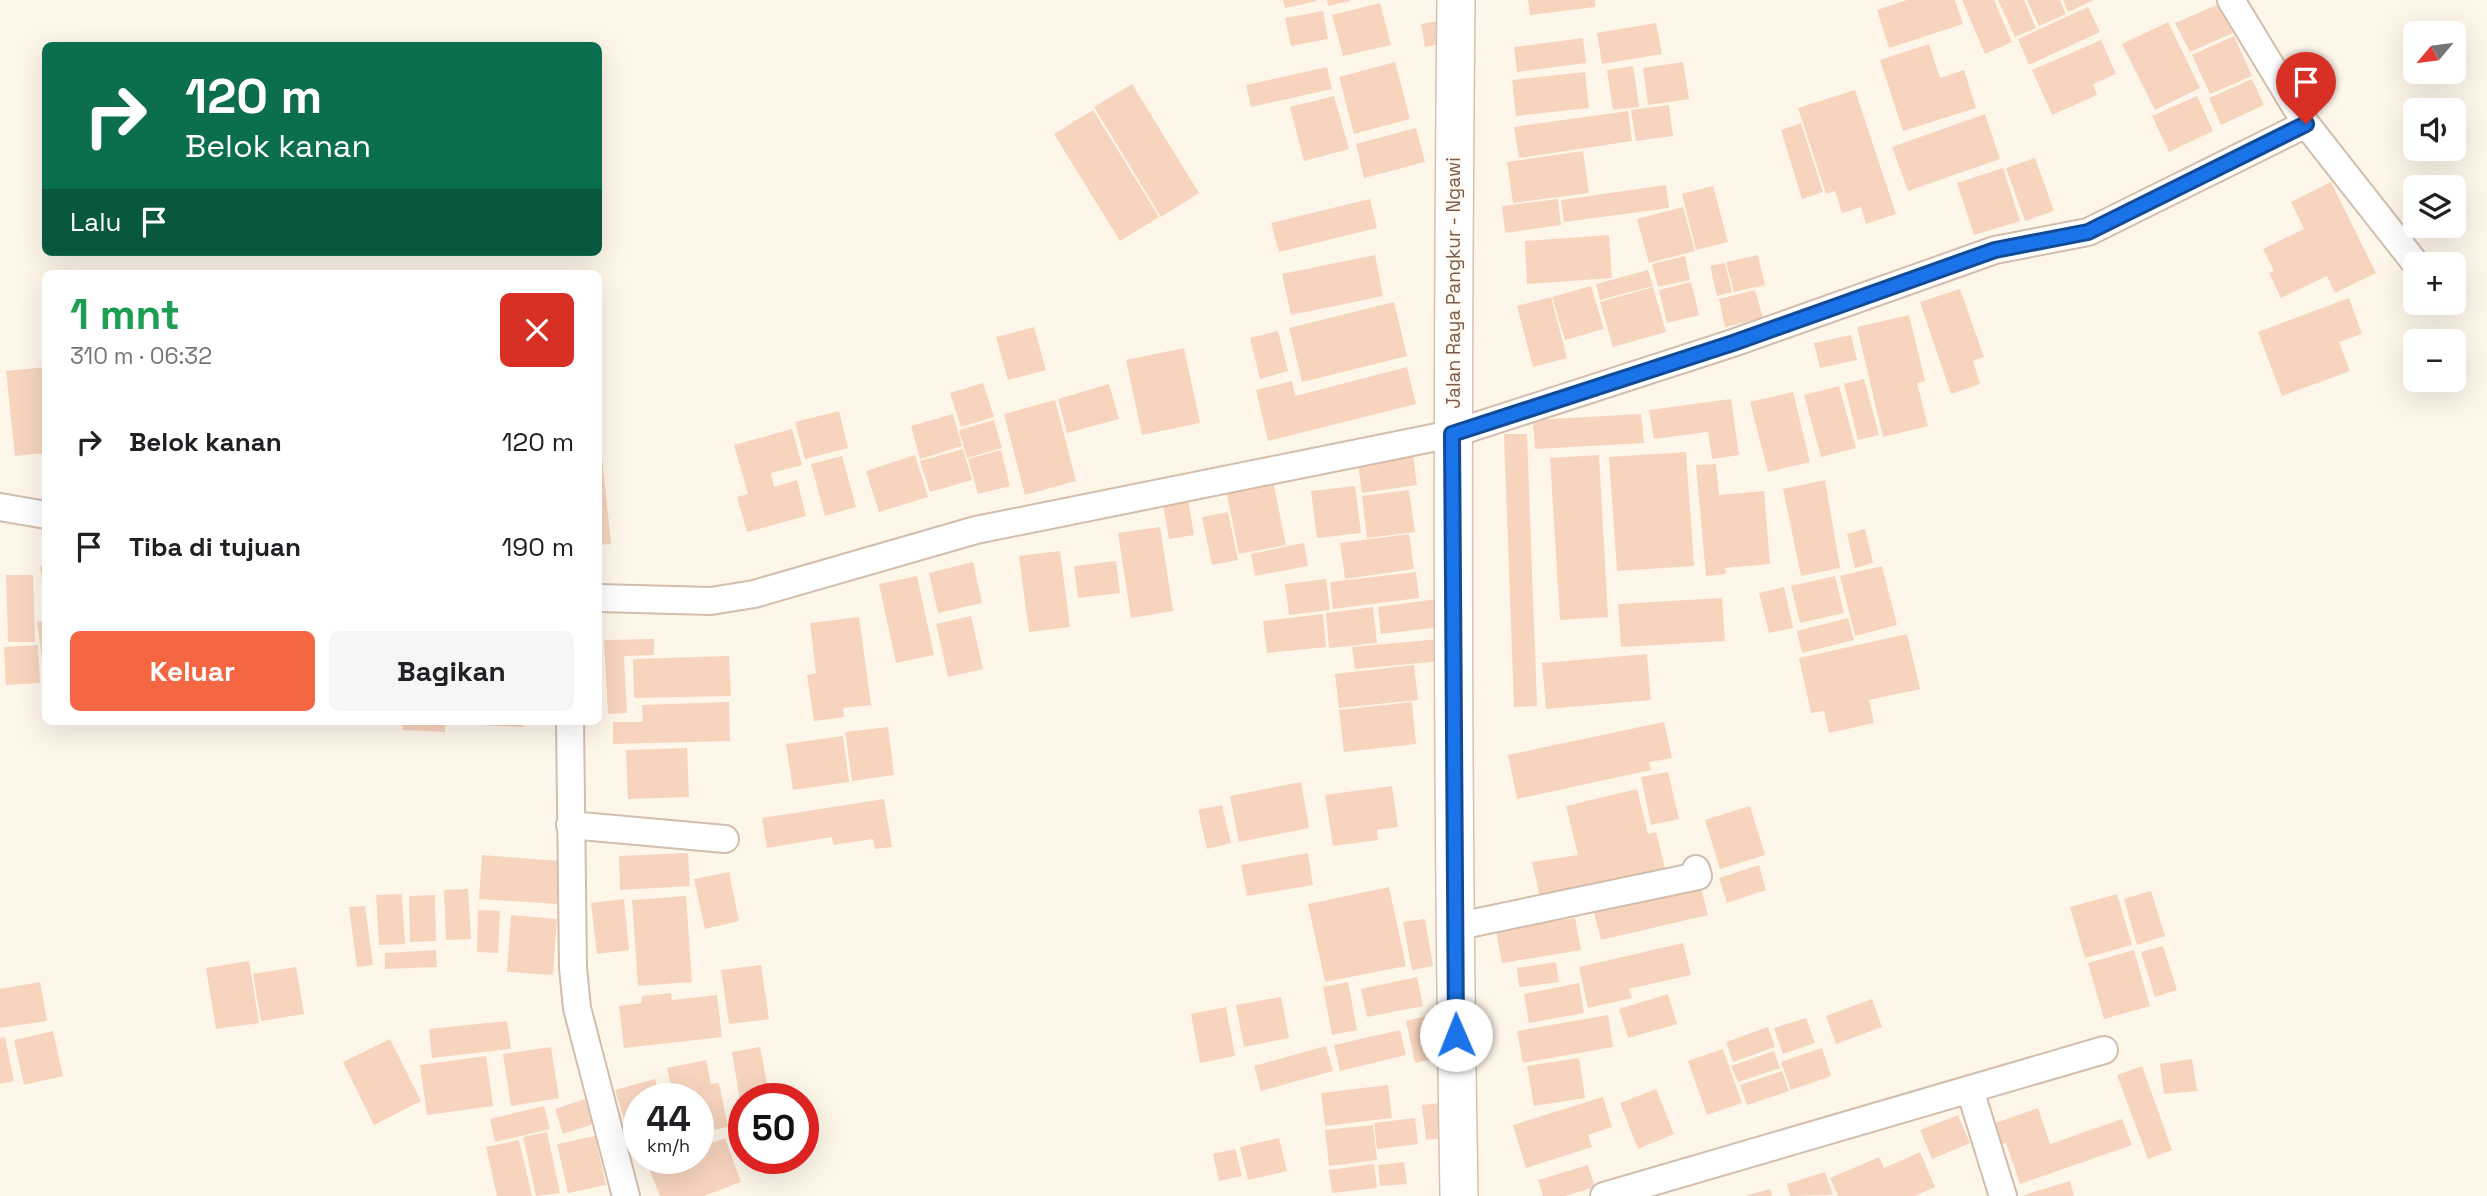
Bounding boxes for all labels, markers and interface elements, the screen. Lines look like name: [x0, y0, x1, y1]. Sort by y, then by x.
north arrow: [2403, 21, 2466, 84]
map controls: [2403, 21, 2466, 392]
pin: [2276, 52, 2336, 124]
icon: arrive: [2287, 63, 2325, 101]
text: 120 m: [185, 65, 322, 127]
icon: right: [70, 70, 161, 161]
button: sound: [2403, 98, 2466, 161]
text: Belok kanan: [185, 126, 371, 166]
street label: Jalan Raya Pangkur - Ngawi: [1441, 157, 1466, 409]
button: layers: [2403, 175, 2466, 238]
icon: arrive: [135, 203, 173, 241]
text: Lalu: [70, 205, 121, 239]
button: +: [2403, 252, 2466, 315]
text: 1 mnt: [70, 288, 180, 341]
button: close: [500, 293, 574, 367]
button: −: [2403, 329, 2466, 392]
text: 310 m · 06:32: [70, 341, 212, 371]
icon: right: [70, 423, 108, 461]
text: Belok kanan: [129, 425, 282, 459]
text: 120 m: [502, 425, 574, 459]
icon: arrive: [70, 528, 108, 566]
text: Tiba di tujuan: [129, 530, 301, 564]
text: 190 m: [502, 530, 574, 564]
button: Keluar: [70, 631, 315, 711]
button: Bagikan: [329, 631, 574, 711]
position arrow: [1419, 998, 1493, 1072]
speed limit sign: 50: [728, 1083, 819, 1174]
text: 44: [646, 1097, 691, 1141]
text: km/h: [647, 1134, 690, 1157]

